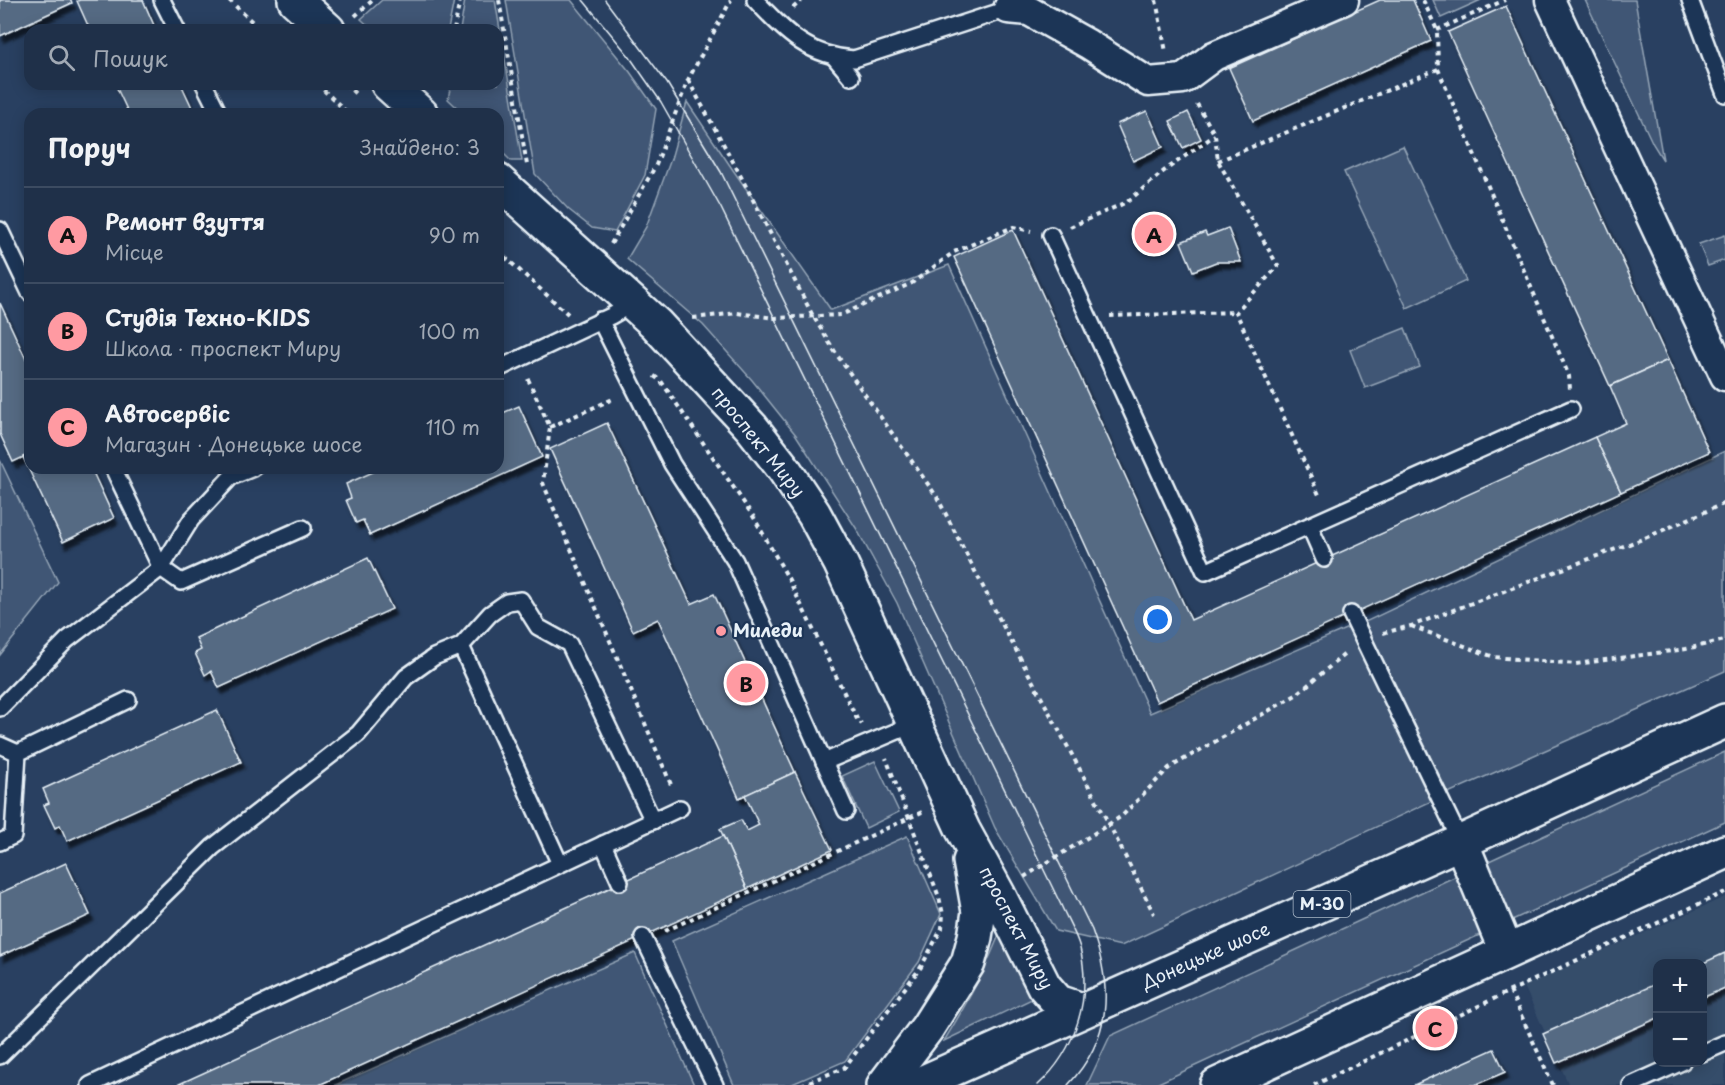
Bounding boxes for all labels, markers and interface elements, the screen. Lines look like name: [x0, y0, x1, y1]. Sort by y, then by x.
search box: [24, 24, 504, 90]
icon: search: [45, 41, 78, 74]
text: Пошук: [93, 41, 168, 74]
text: Поруч: [48, 128, 131, 167]
text: Знайдено: 3: [360, 132, 480, 162]
text: Ремонт взуття: [105, 204, 265, 237]
pin: A: [1134, 212, 1174, 256]
text: A: [60, 220, 75, 250]
text: 90 m: [429, 220, 480, 250]
text: Місце: [105, 237, 164, 267]
text: Студія Техно-KIDS: [105, 300, 310, 333]
text: B: [61, 316, 74, 346]
text: 100 m: [419, 316, 480, 346]
text: Школа · проспект Миру: [105, 333, 341, 363]
street label: проспект Миру: [706, 380, 812, 502]
text: Автосервіс: [105, 396, 230, 429]
text: C: [60, 412, 75, 442]
text: 110 m: [426, 412, 480, 442]
text: Магазин · Донецьке шосе: [105, 429, 362, 459]
your location: [1143, 605, 1172, 634]
place label: Миледи: [733, 616, 803, 643]
marker: Миледи: [714, 624, 728, 638]
pin: B: [726, 660, 766, 706]
street label: проспект Миру: [973, 861, 1061, 994]
road number: М-30: [1294, 891, 1350, 917]
street label: Донецьке шосе: [1136, 914, 1274, 995]
map controls: [1653, 959, 1707, 1067]
button: +: [1653, 959, 1707, 1013]
pin: C: [1416, 1006, 1454, 1050]
button: −: [1653, 1013, 1707, 1067]

